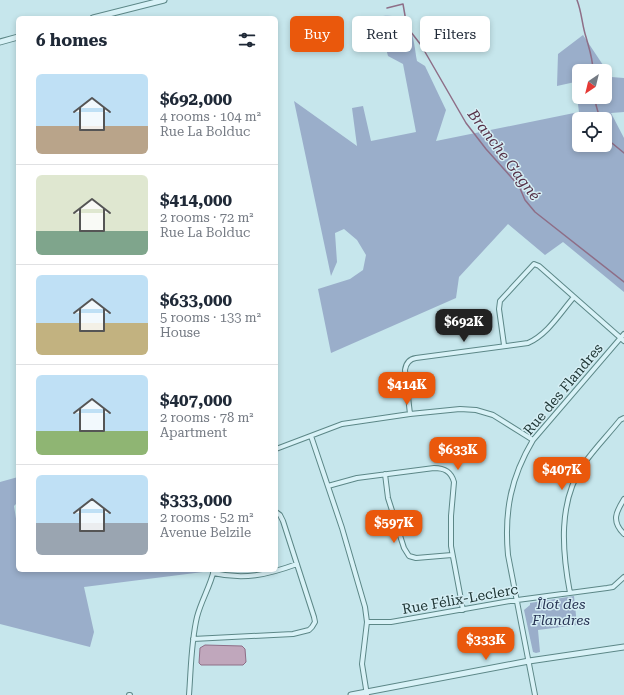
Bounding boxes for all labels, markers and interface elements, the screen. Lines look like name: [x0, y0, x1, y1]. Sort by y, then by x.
chip: Buy: [290, 16, 344, 52]
chip: Rent: [352, 16, 412, 52]
chip: Filters: [420, 16, 490, 52]
icon: filters: [236, 29, 258, 51]
text: 6 homes: [36, 30, 107, 50]
north arrow: [572, 64, 612, 104]
map controls: [572, 64, 612, 152]
text: $692,000: [160, 89, 232, 109]
icon: home: [68, 90, 116, 138]
water label: Branche Gagné: [463, 105, 544, 204]
text: 4 rooms · 104 m²: [160, 109, 261, 124]
button: locate: [572, 112, 612, 152]
text: Rue La Bolduc: [160, 124, 250, 139]
text: $414,000: [160, 190, 232, 210]
icon: home: [68, 191, 116, 239]
text: 2 rooms · 72 m²: [160, 210, 254, 225]
text: Rue La Bolduc: [160, 225, 250, 240]
text: $633,000: [160, 290, 232, 310]
icon: home: [68, 291, 116, 339]
pin: $692K: [436, 309, 492, 343]
text: 5 rooms · 133 m²: [160, 310, 261, 325]
text: $692K: [444, 314, 484, 329]
text: House: [160, 325, 200, 340]
street label: Rue des Flandres: [520, 340, 606, 438]
pin: $414K: [379, 372, 435, 406]
text: $414K: [387, 377, 427, 392]
text: $407,000: [160, 390, 232, 410]
icon: home: [68, 391, 116, 439]
text: 2 rooms · 78 m²: [160, 410, 254, 425]
text: Apartment: [160, 425, 227, 440]
pin: $633K: [430, 437, 486, 471]
text: $633K: [438, 442, 478, 457]
pin: $407K: [534, 457, 590, 491]
text: $407K: [542, 462, 582, 477]
text: $333,000: [160, 490, 232, 510]
icon: home: [68, 491, 116, 539]
text: 2 rooms · 52 m²: [160, 510, 254, 525]
pin: $597K: [366, 510, 422, 544]
text: $597K: [374, 515, 414, 530]
text: Avenue Belzile: [160, 525, 251, 540]
street label: Rue Félix-Leclerc: [401, 581, 519, 617]
park label: Îlot des Flandres: [531, 596, 590, 628]
pin: $333K: [458, 627, 514, 661]
text: $333K: [466, 632, 506, 647]

